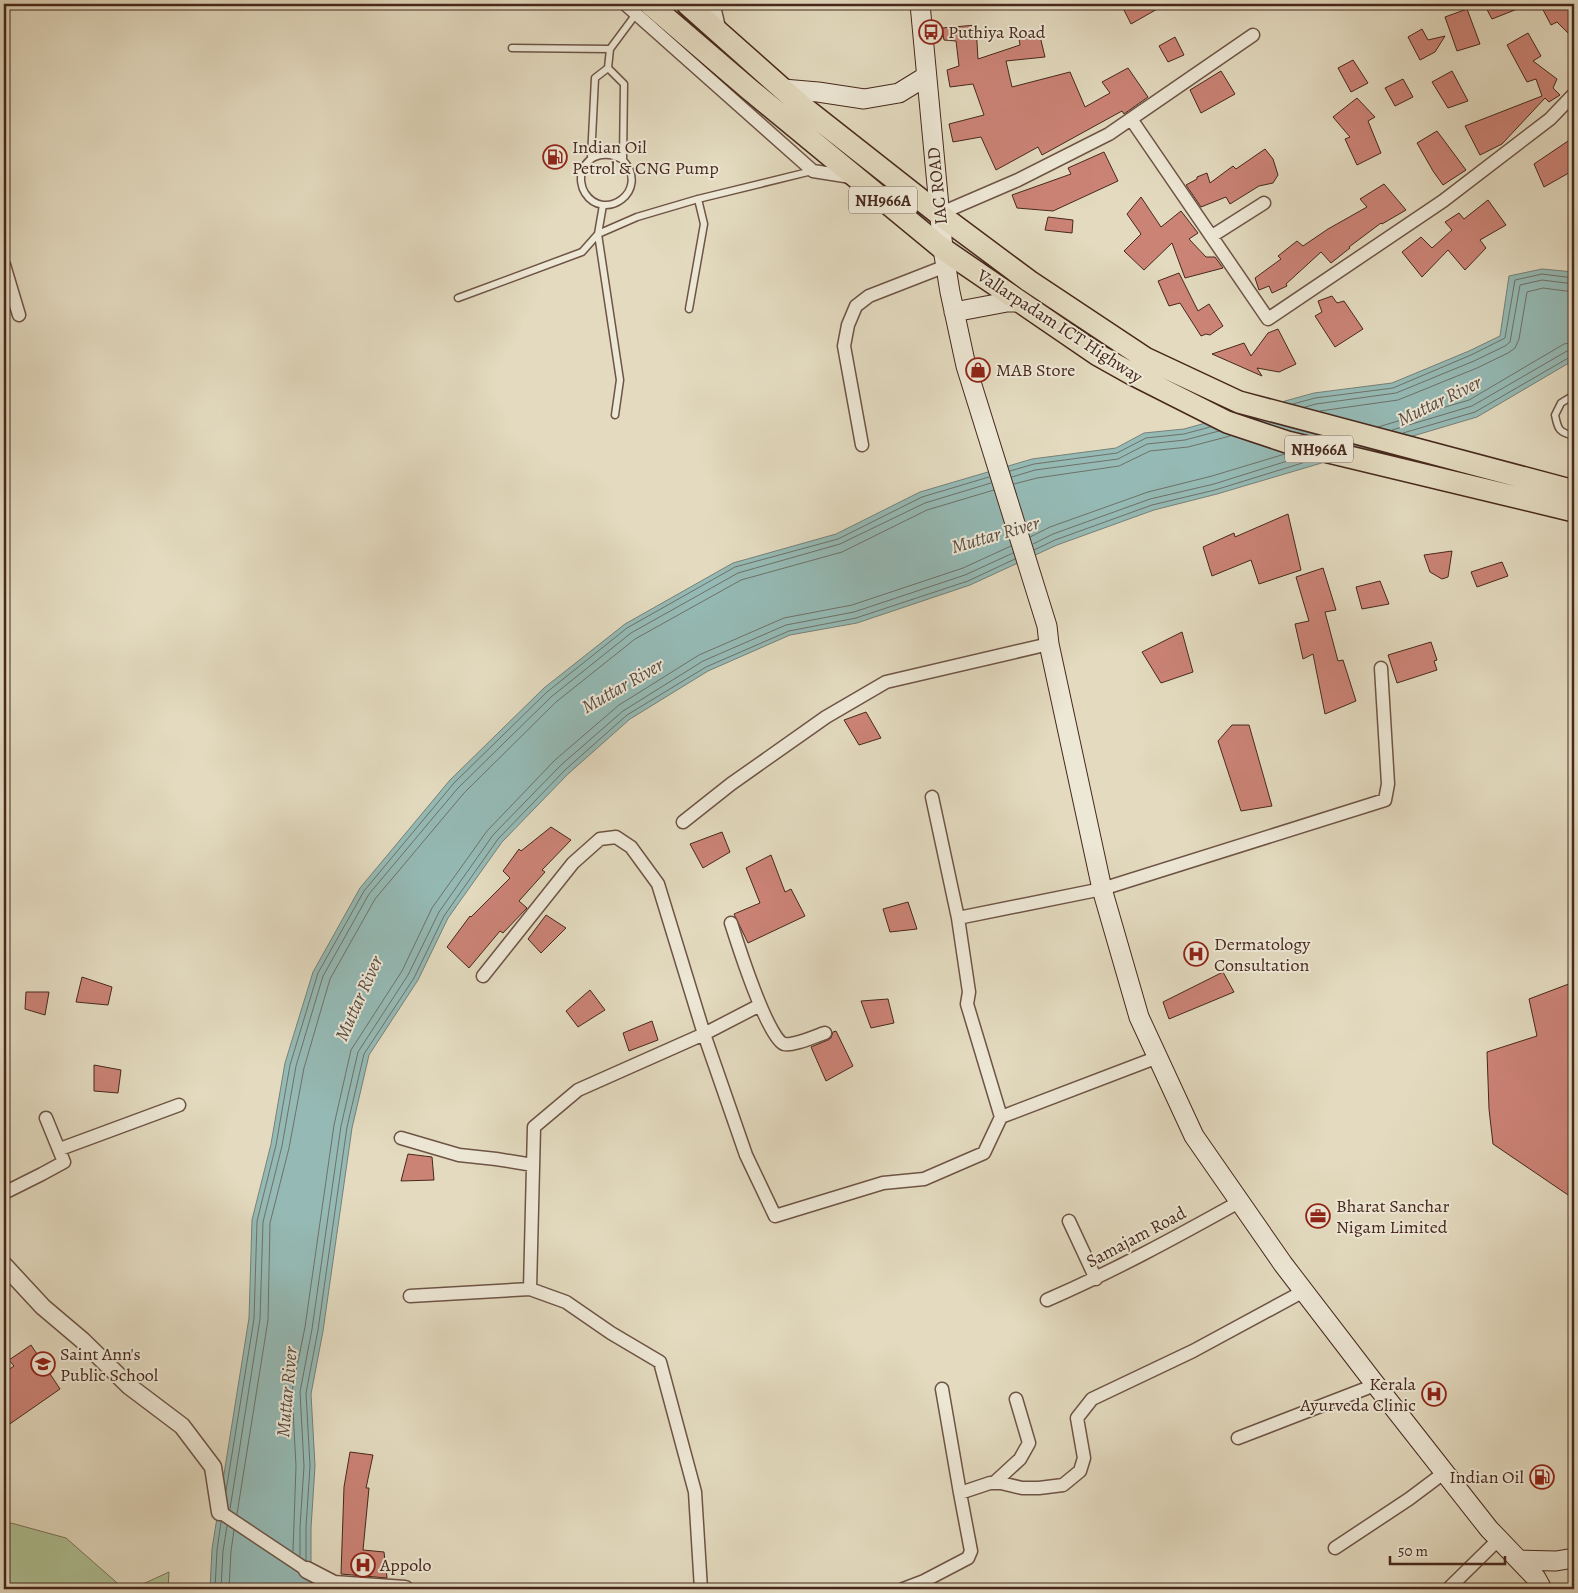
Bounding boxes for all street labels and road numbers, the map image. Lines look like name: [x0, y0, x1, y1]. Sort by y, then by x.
street label: IAC ROAD: [921, 146, 953, 226]
road number: NH966A: [849, 186, 917, 214]
street label: Vallarpadam ICT Highway: [972, 263, 1148, 389]
road number: NH966A: [1285, 436, 1353, 462]
street label: Samajam Road: [1082, 1200, 1190, 1273]

